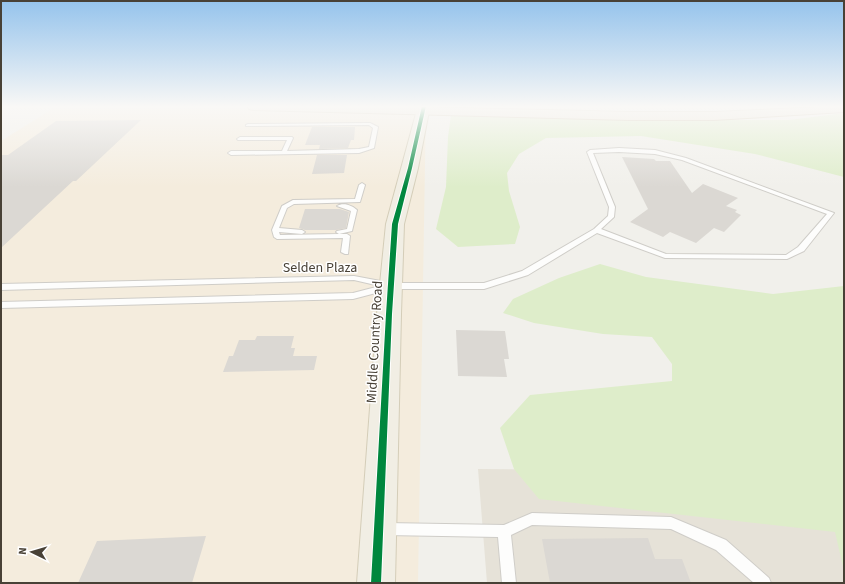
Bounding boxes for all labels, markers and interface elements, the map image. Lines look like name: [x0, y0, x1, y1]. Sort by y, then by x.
street label: Selden Plaza: [283, 258, 357, 278]
street label: Middle Country Road: [362, 280, 388, 404]
north arrow: [12, 532, 52, 572]
text: N: [15, 547, 30, 555]

